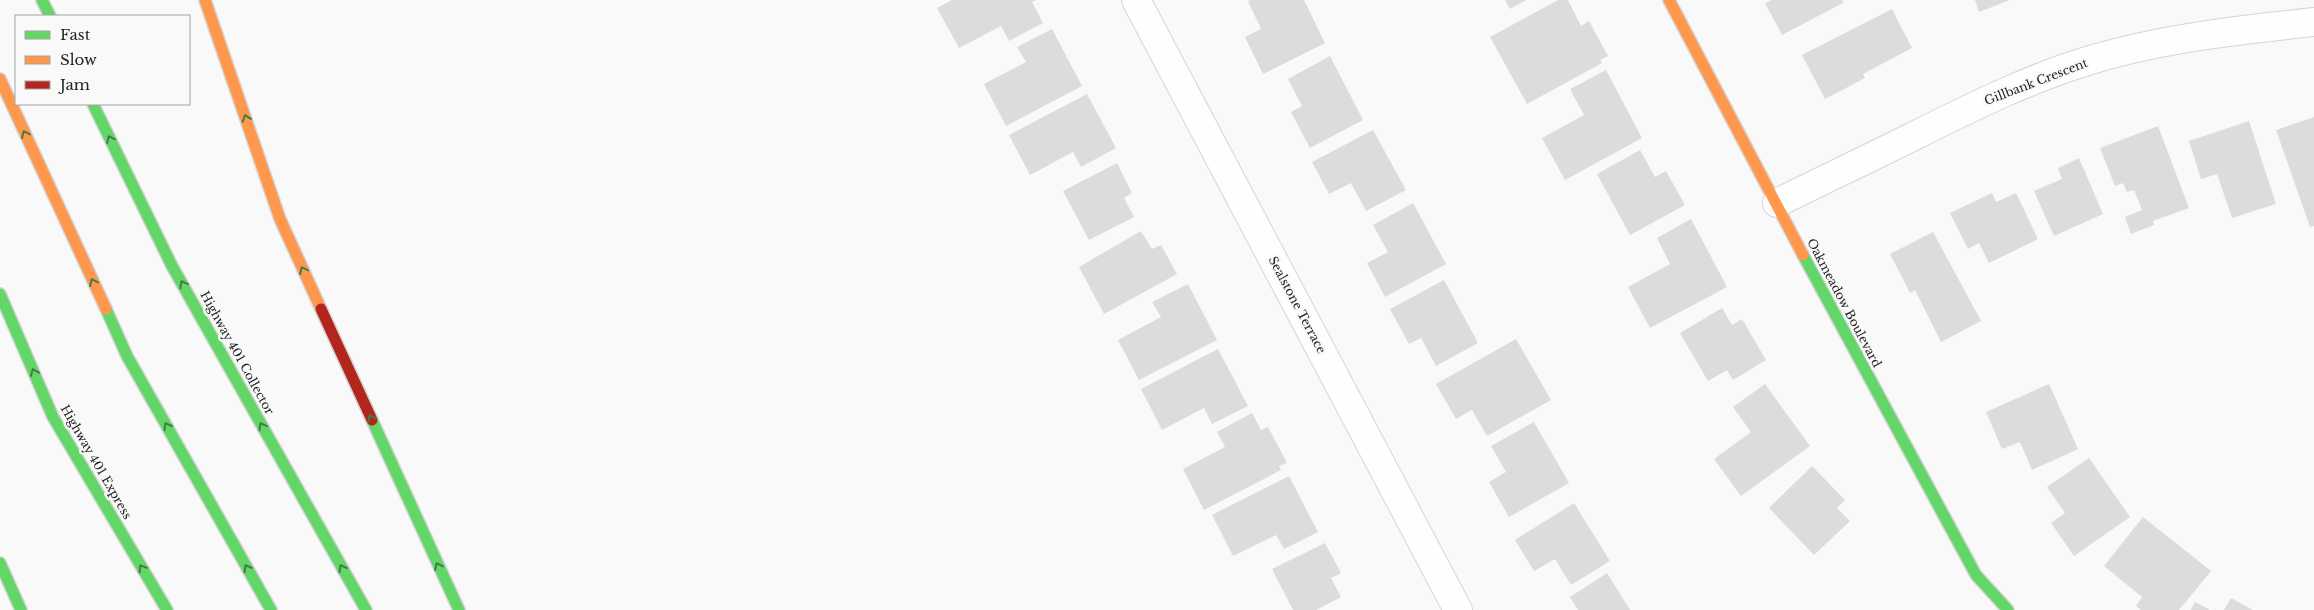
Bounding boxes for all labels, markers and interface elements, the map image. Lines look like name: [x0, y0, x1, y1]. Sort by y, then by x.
legend: [15, 15, 190, 105]
text: Fast: [60, 25, 91, 44]
text: Slow: [60, 50, 97, 69]
street label: Gillbank Crescent: [1982, 55, 2090, 108]
text: Jam: [58, 75, 90, 94]
one-way arrow: [242, 115, 252, 123]
one-way arrow: [21, 130, 31, 139]
one-way arrow: [106, 135, 116, 144]
street label: Oakmeadow Boulevard: [1804, 236, 1885, 370]
street label: Sealstone Terrace: [1266, 254, 1329, 356]
one-way arrow: [299, 266, 310, 275]
one-way arrow: [89, 278, 99, 287]
one-way arrow: [179, 281, 189, 290]
street label: Highway 401 Collector: [197, 288, 278, 417]
one-way arrow: [29, 369, 39, 377]
street label: Highway 401 Express: [58, 402, 135, 522]
one-way arrow: [367, 414, 377, 423]
one-way arrow: [258, 422, 268, 431]
one-way arrow: [163, 423, 173, 432]
one-way arrow: [434, 562, 445, 571]
one-way arrow: [243, 564, 253, 573]
one-way arrow: [338, 564, 348, 573]
one-way arrow: [139, 565, 149, 574]

